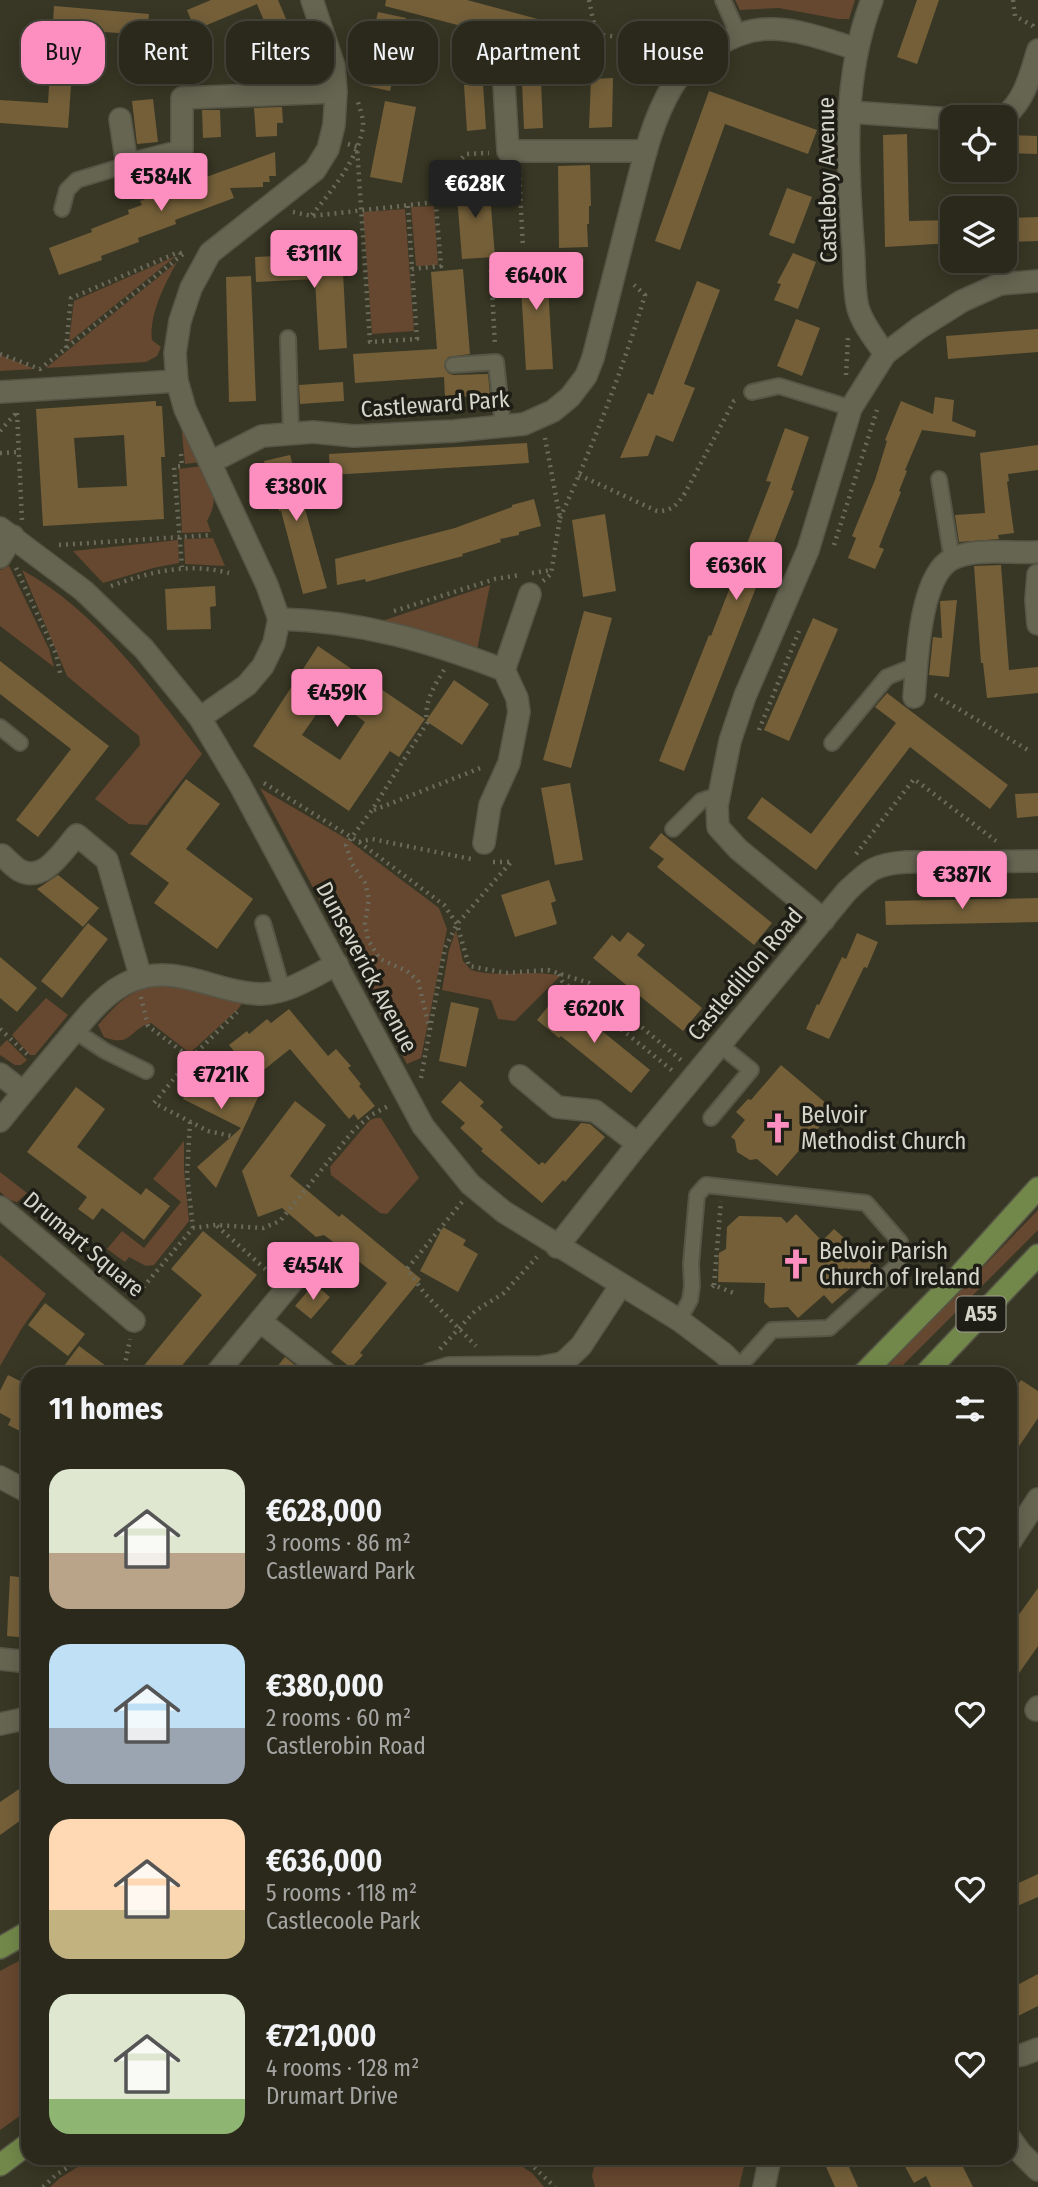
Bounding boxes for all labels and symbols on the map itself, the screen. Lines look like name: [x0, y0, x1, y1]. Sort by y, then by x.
street label: Castleboy Avenue: [812, 97, 842, 263]
pin: €584K: [112, 154, 210, 213]
pin: €628K: [426, 160, 524, 220]
pin: €311K: [265, 230, 363, 290]
pin: €640K: [487, 252, 585, 312]
street label: Castleward Park: [360, 385, 511, 423]
pin: €380K: [247, 463, 345, 523]
pin: €636K: [687, 542, 785, 602]
pin: €459K: [288, 670, 386, 729]
pin: €387K: [913, 852, 1011, 911]
street label: Dunseverick Avenue: [310, 877, 424, 1057]
street label: Castledillon Road: [681, 902, 809, 1046]
pin: €620K: [545, 986, 643, 1045]
pin: €721K: [172, 1052, 270, 1111]
place label: Belvoir Methodist Church: [801, 1101, 966, 1155]
church icon: Belvoir Methodist Church: [761, 1111, 795, 1145]
street label: Drumart Square: [18, 1185, 150, 1303]
place label: Belvoir Parish Church of Ireland: [819, 1237, 980, 1291]
pin: €454K: [264, 1242, 362, 1302]
church icon: Belvoir Parish Church of Ireland: [779, 1247, 813, 1281]
road number: A55: [956, 1296, 1006, 1332]

